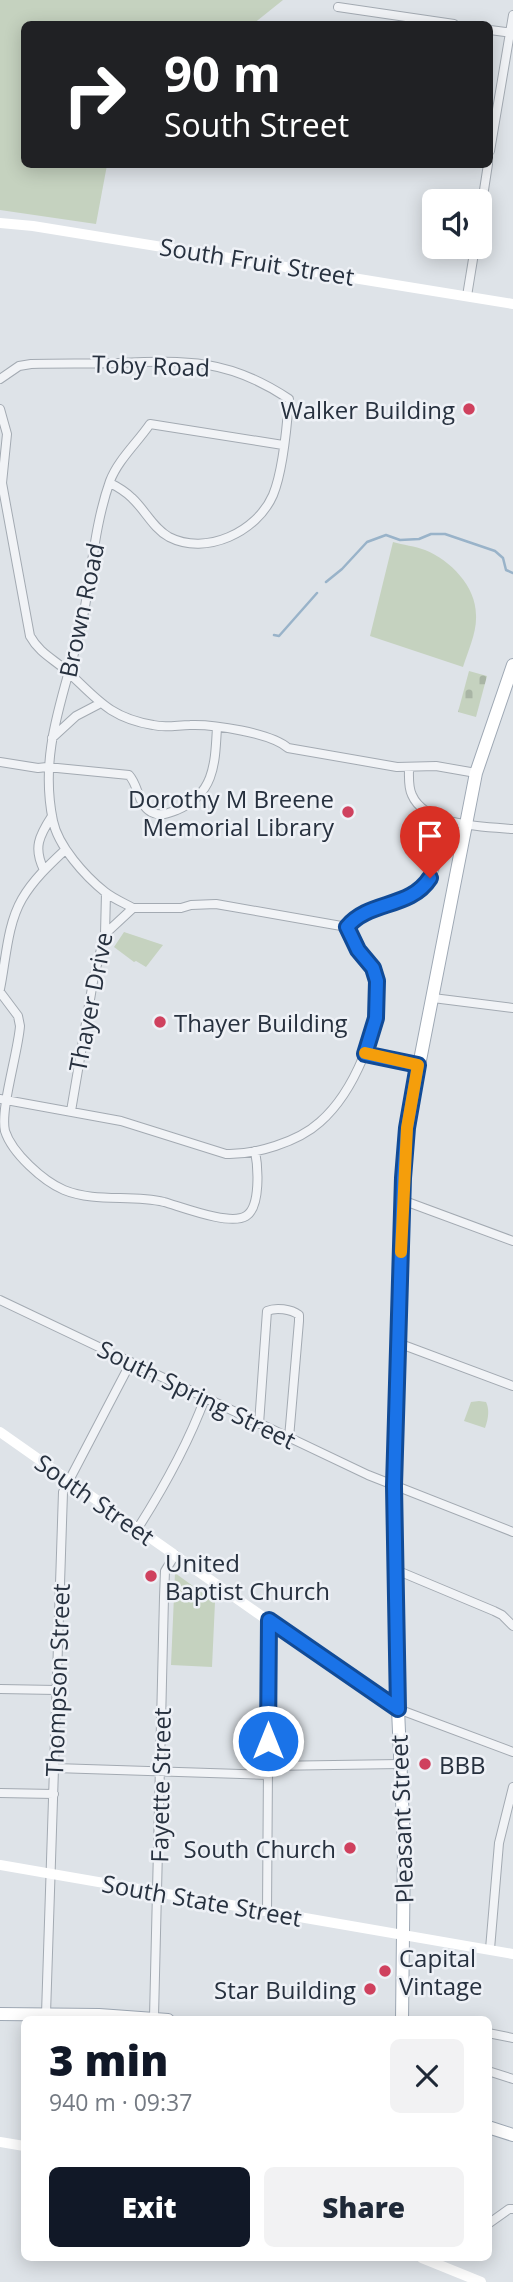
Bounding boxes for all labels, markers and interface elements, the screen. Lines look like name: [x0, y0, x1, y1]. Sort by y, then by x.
text: 90 m: [164, 40, 281, 106]
icon: right: [49, 49, 140, 140]
text: South Street: [164, 103, 349, 146]
map controls: [422, 189, 492, 259]
button: sound: [422, 189, 492, 259]
street label: South Fruit Street: [157, 229, 357, 293]
street label: Toby Road: [92, 346, 210, 384]
place label: Walker Building: [280, 393, 455, 426]
marker: Walker Building: [461, 401, 477, 417]
street label: Brown Road: [51, 540, 111, 680]
place label: Dorothy M Breene Memorial Library: [128, 782, 335, 843]
marker: Dorothy M Breene Memorial Library: [340, 804, 356, 820]
pin: [400, 806, 460, 878]
icon: arrive: [411, 817, 449, 855]
street label: Thayer Drive: [60, 929, 120, 1075]
place label: Thayer Building: [174, 1006, 348, 1039]
marker: Thayer Building: [152, 1014, 168, 1030]
street label: South Spring Street: [92, 1332, 302, 1456]
street label: South Street: [29, 1446, 161, 1552]
place label: United Baptist Church: [165, 1546, 330, 1607]
marker: United Baptist Church: [143, 1568, 159, 1584]
street label: Thompson Street: [37, 1583, 77, 1777]
position arrow: [231, 1704, 305, 1778]
street label: Fayette Street: [142, 1707, 178, 1863]
street label: Pleasant Street: [382, 1734, 420, 1904]
place label: BBB: [439, 1748, 486, 1781]
marker: BBB: [417, 1756, 433, 1772]
place label: South Church: [184, 1832, 336, 1865]
marker: South Church: [342, 1840, 358, 1856]
street label: South State Street: [100, 1866, 304, 1934]
place label: Capital Vintage: [399, 1941, 482, 2002]
marker: Capital Vintage: [377, 1963, 393, 1979]
place label: Star Building: [214, 1973, 356, 2006]
marker: Star Building: [362, 1981, 378, 1997]
text: 3 min: [49, 2031, 168, 2088]
button: close: [390, 2039, 464, 2113]
text: 940 m · 09:37: [49, 2086, 192, 2118]
button: Exit: [49, 2167, 250, 2247]
button: Share: [264, 2167, 464, 2247]

